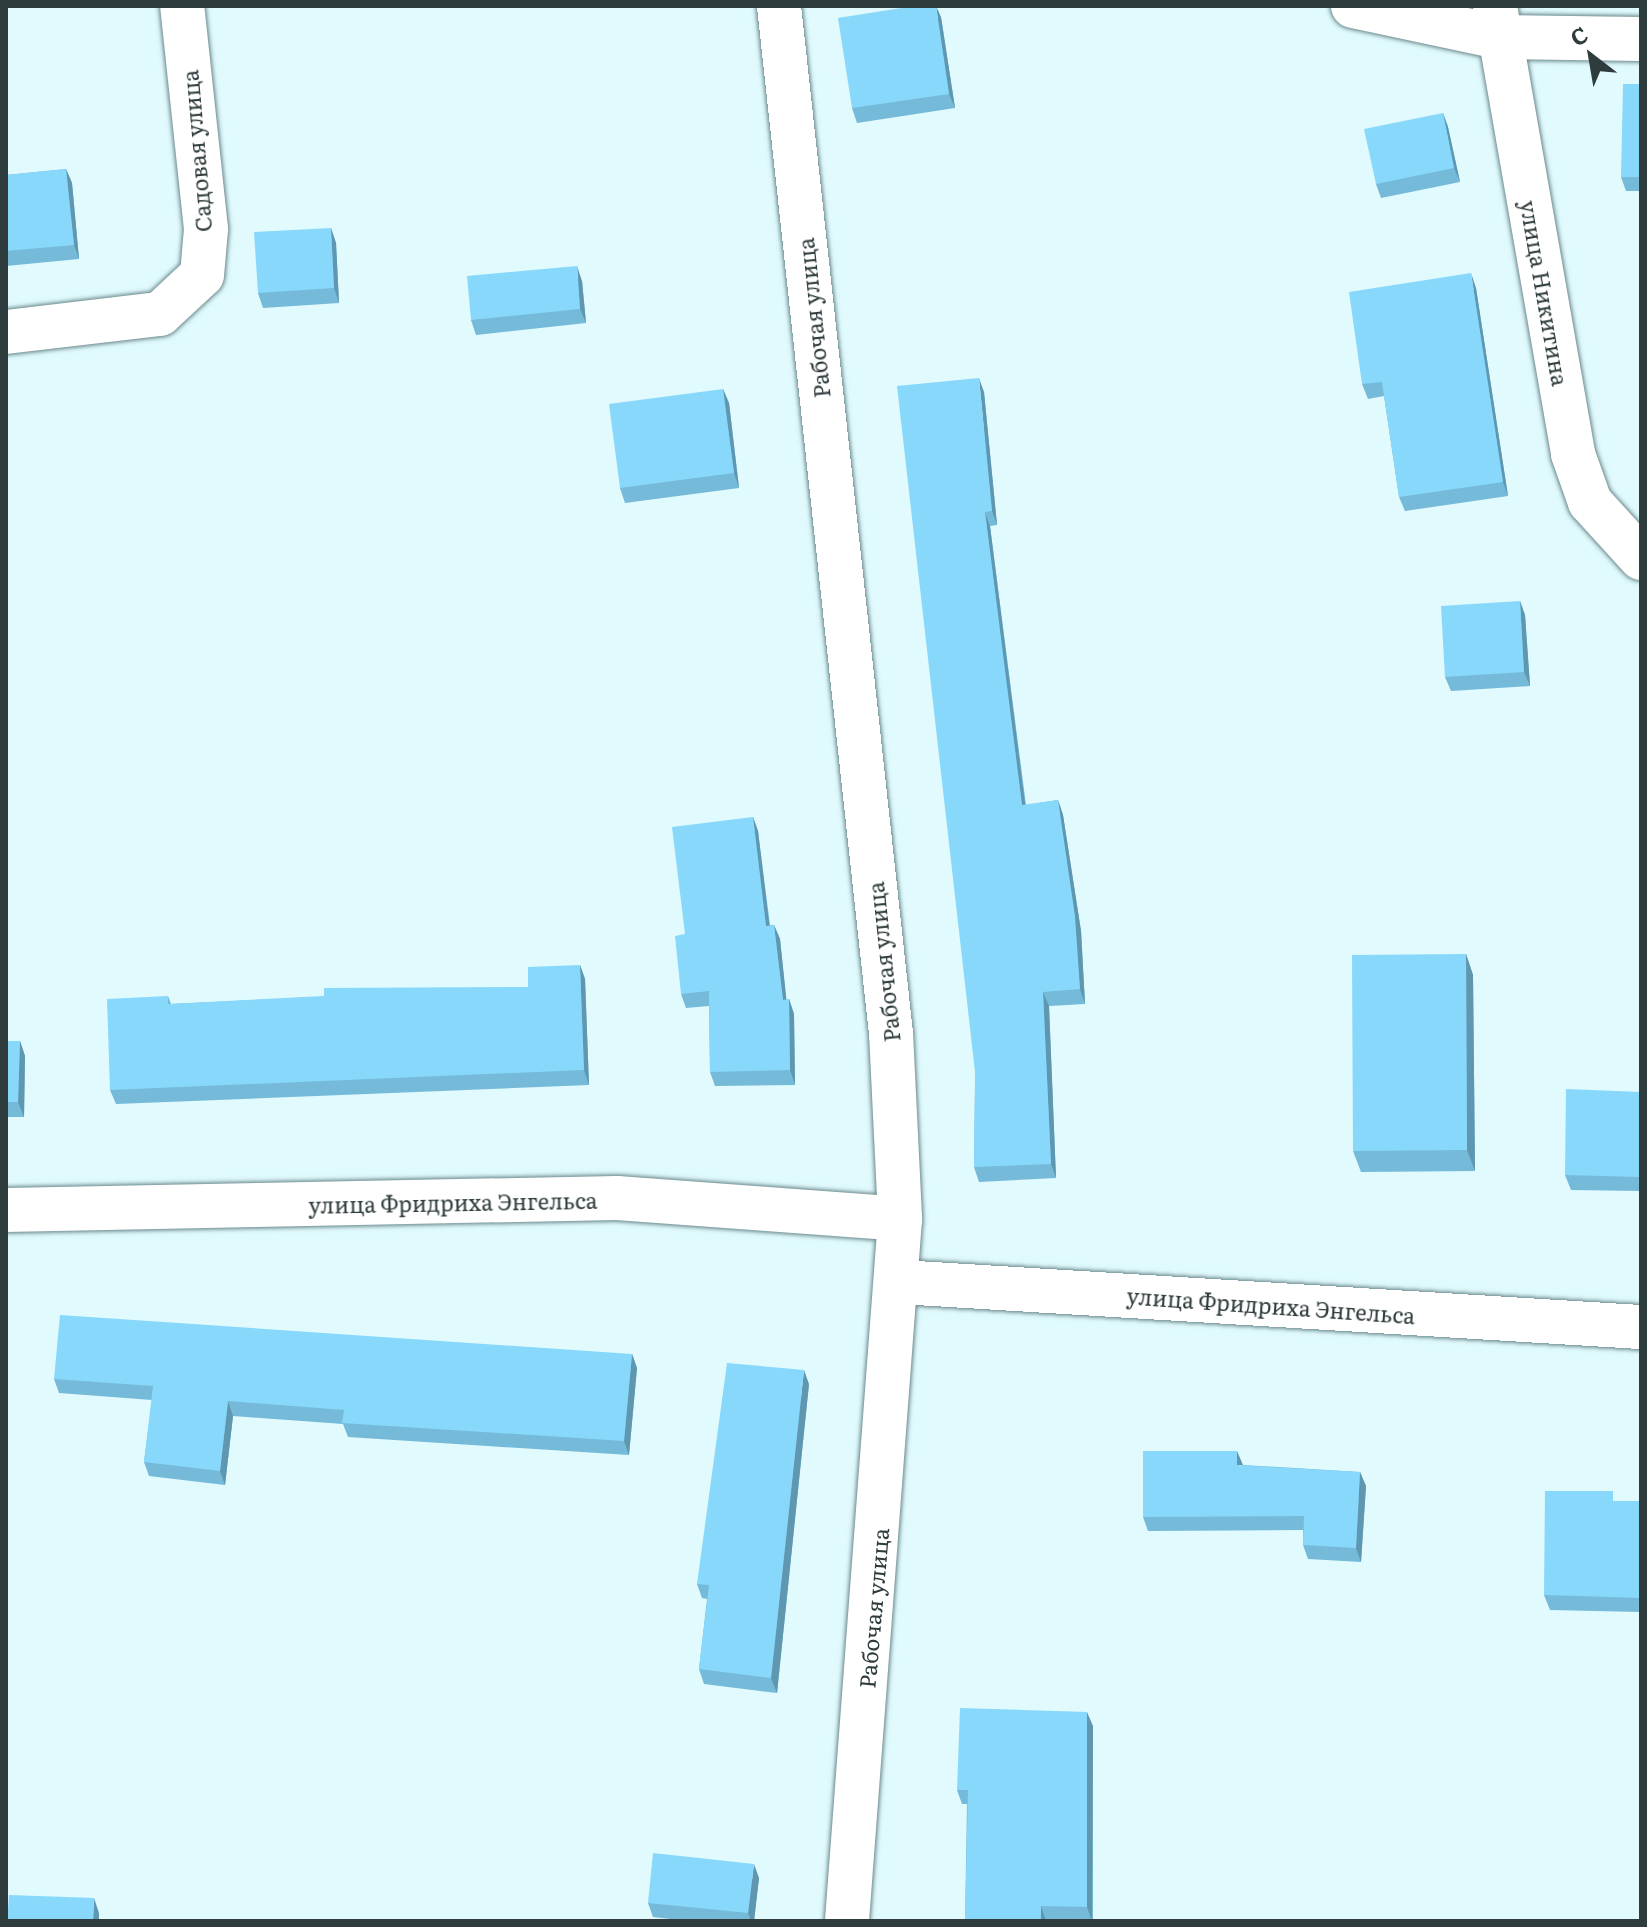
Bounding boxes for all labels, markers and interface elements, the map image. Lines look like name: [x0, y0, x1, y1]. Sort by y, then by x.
north arrow: [1551, 16, 1631, 96]
text: С: [1563, 17, 1594, 53]
street label: Садовая улица: [176, 69, 216, 233]
street label: улица Никитина: [1516, 198, 1574, 388]
street label: Рабочая улица: [791, 237, 835, 399]
street label: Рабочая улица: [861, 881, 905, 1043]
street label: улица Фридриха Энгельса: [308, 1186, 598, 1218]
street label: улица Фридриха Энгельса: [1126, 1282, 1416, 1328]
street label: Рабочая улица: [853, 1527, 893, 1689]

